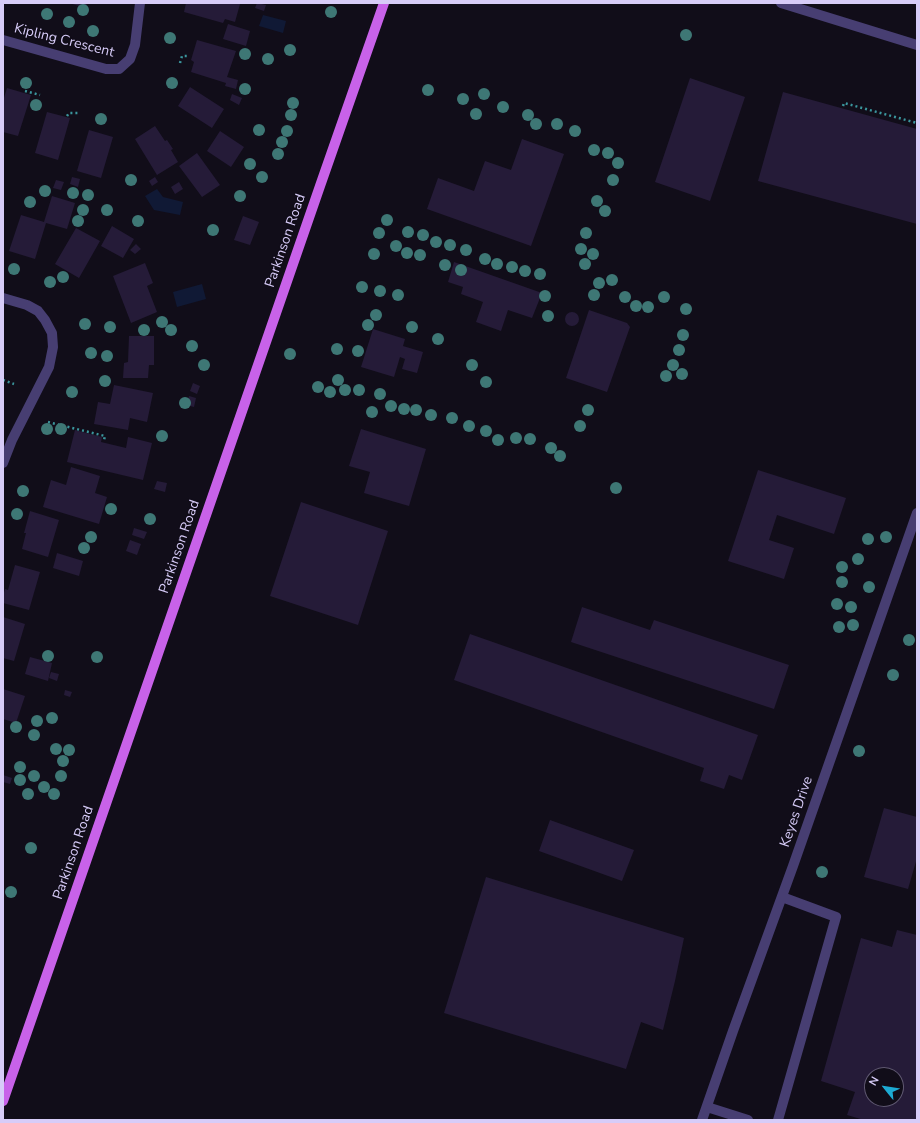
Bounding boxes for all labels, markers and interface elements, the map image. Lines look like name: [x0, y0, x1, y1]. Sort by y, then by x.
street label: Kipling Crescent: [12, 20, 116, 62]
street label: Parkinson Road: [262, 192, 310, 290]
street label: Parkinson Road: [156, 498, 204, 596]
street label: Keyes Drive: [777, 774, 817, 850]
street label: Parkinson Road: [50, 804, 98, 902]
north arrow: [864, 1067, 904, 1107]
text: N: [865, 1074, 883, 1089]

